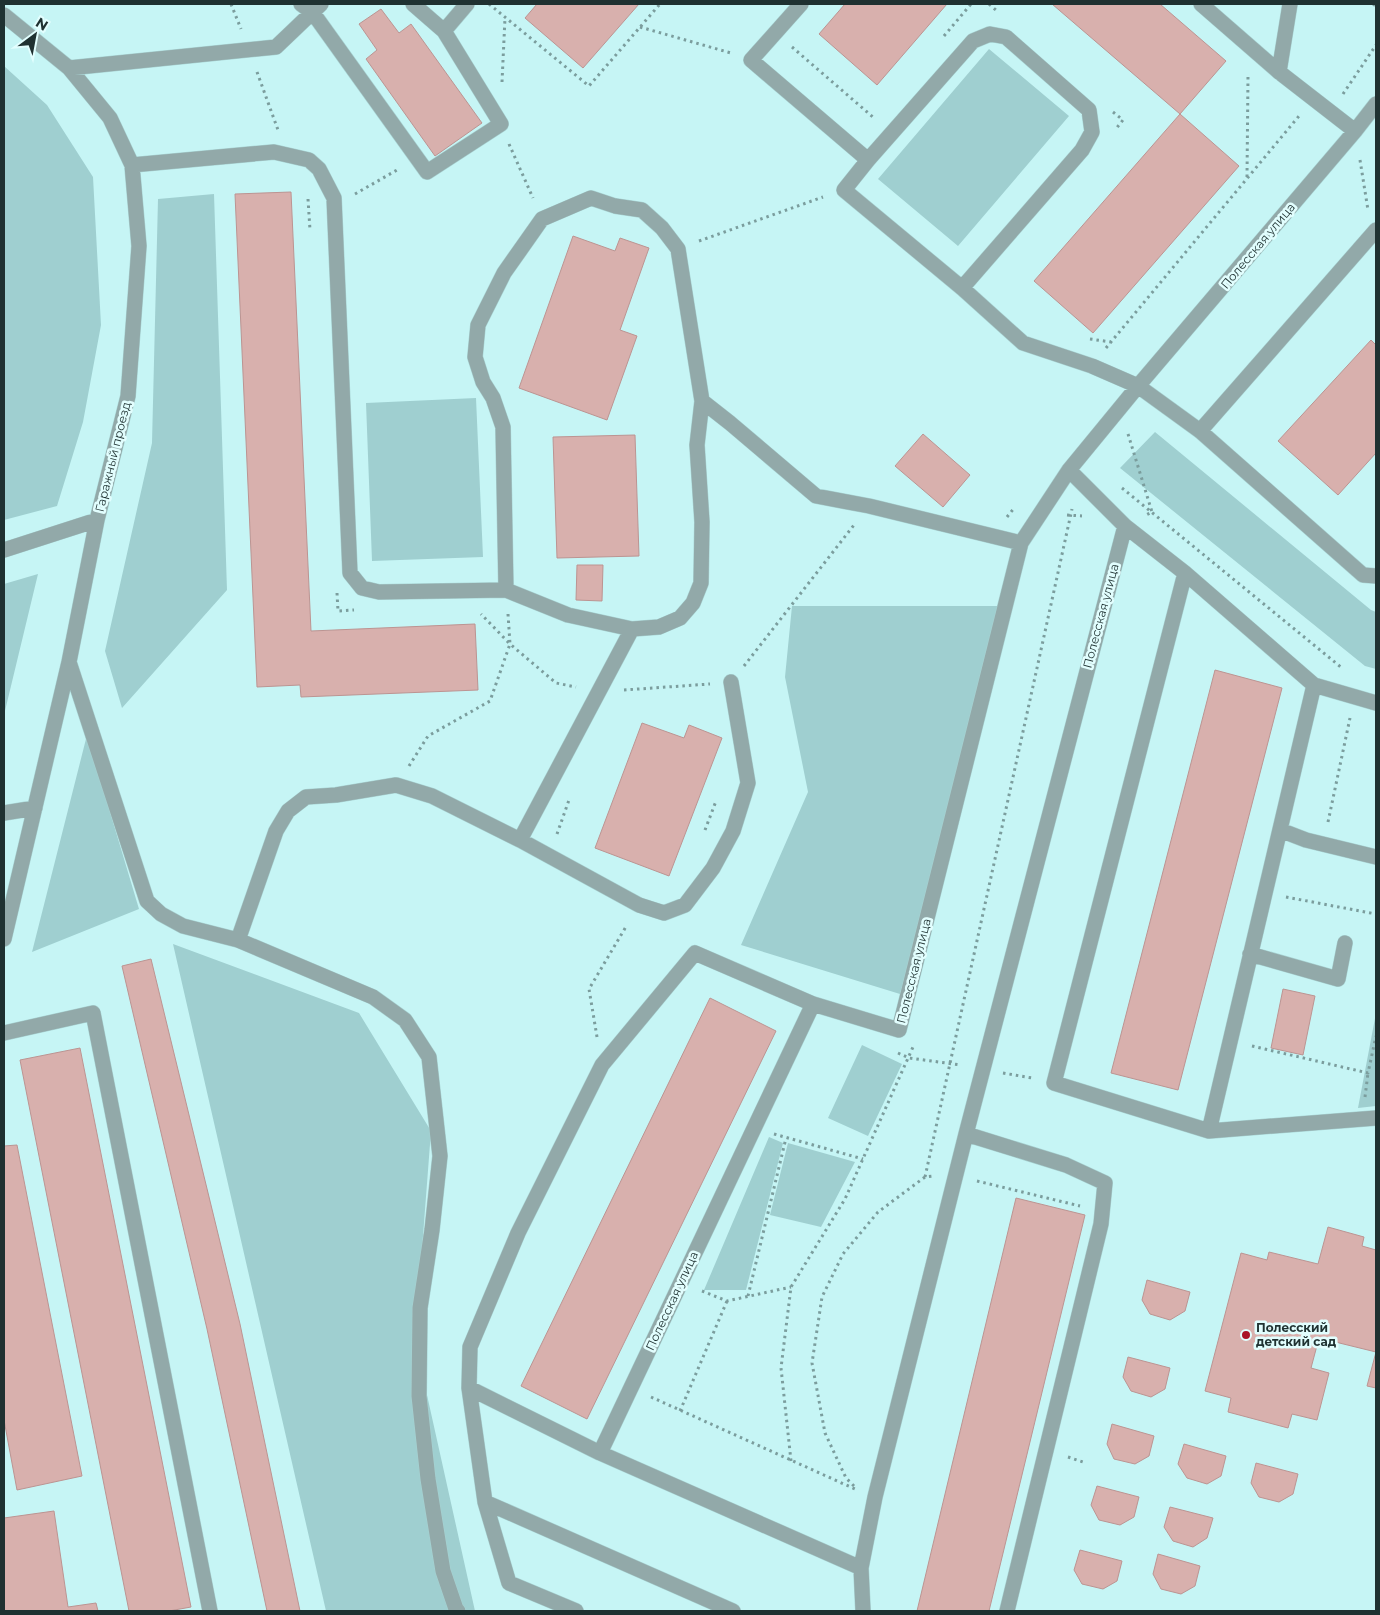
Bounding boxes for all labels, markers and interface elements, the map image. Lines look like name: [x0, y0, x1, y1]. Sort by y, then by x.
north arrow: [10, 10, 60, 60]
text: N: [32, 13, 51, 35]
street label: Полесская улица: [1217, 200, 1298, 292]
street label: Гаражный проезд: [92, 400, 134, 514]
street label: Полесская улица: [1079, 562, 1122, 670]
street label: Полесская улица: [893, 917, 934, 1025]
street label: Полесская улица: [642, 1249, 701, 1353]
place label: Полесский детский сад: [1256, 1320, 1337, 1349]
marker: Полесский детский сад: [1240, 1329, 1252, 1341]

